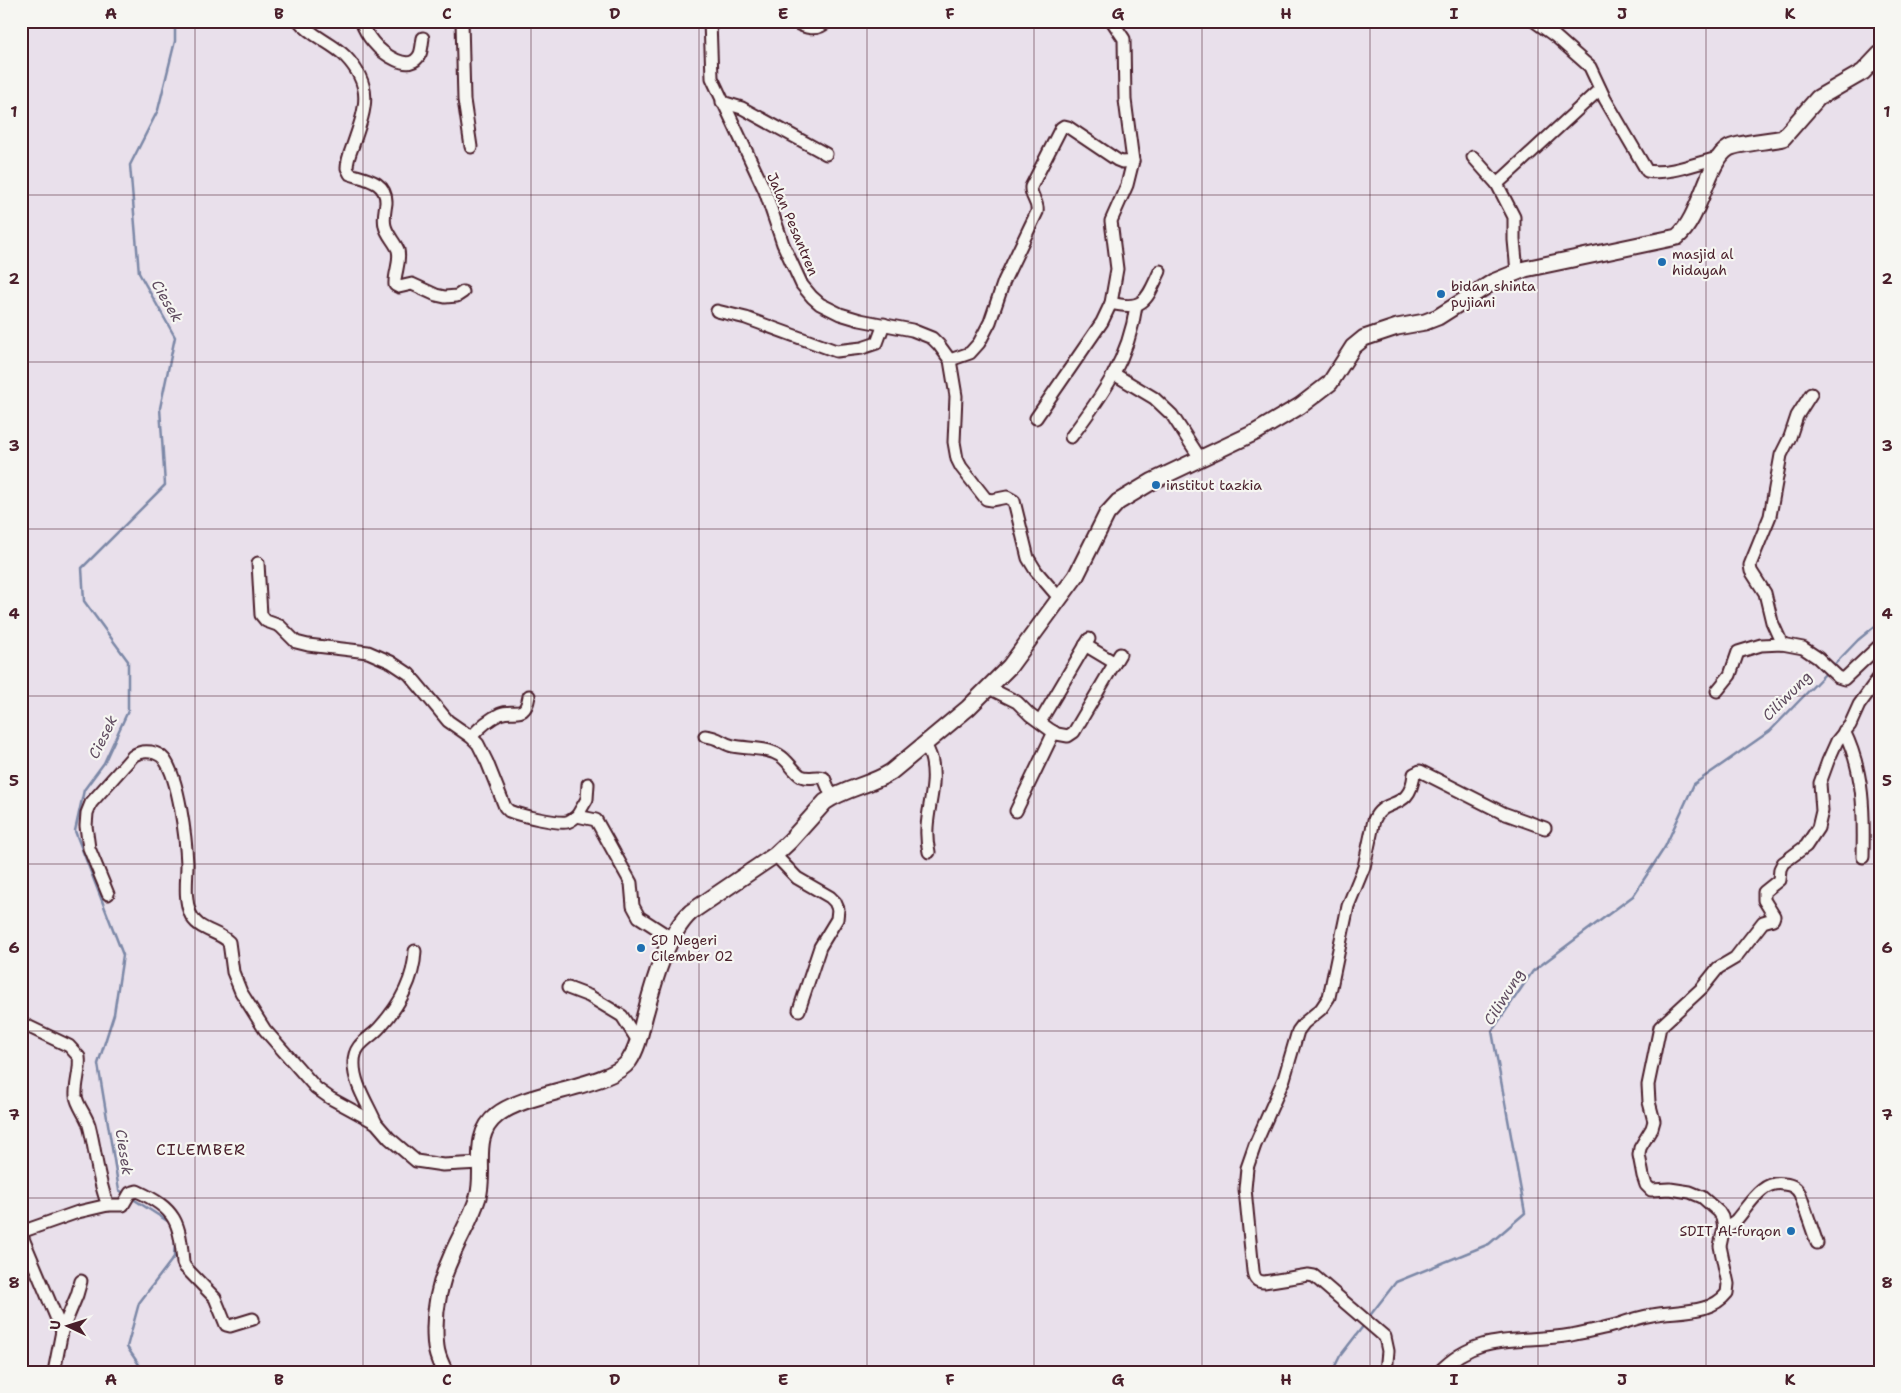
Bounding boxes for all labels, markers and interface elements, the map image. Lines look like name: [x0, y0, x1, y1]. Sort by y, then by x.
text: A: [105, 3, 117, 24]
text: B: [274, 3, 284, 24]
text: C: [442, 3, 452, 24]
text: D: [609, 3, 621, 24]
text: E: [778, 3, 788, 24]
text: F: [945, 3, 955, 24]
text: G: [1112, 3, 1125, 24]
text: H: [1280, 3, 1292, 24]
text: I: [1450, 3, 1459, 24]
text: J: [1617, 3, 1627, 24]
text: K: [1785, 3, 1796, 24]
text: 1: [10, 101, 18, 122]
text: 1: [1883, 101, 1891, 122]
street label: Jalan Pesantren: [763, 170, 823, 279]
place label: masjid al hidayah: [1672, 245, 1734, 279]
marker: masjid al hidayah: [1656, 256, 1668, 268]
text: 2: [8, 268, 20, 289]
text: 2: [1881, 268, 1893, 289]
water label: Ciesek: [147, 276, 187, 326]
place label: bidan shinta pujiani: [1451, 277, 1536, 311]
marker: bidan shinta pujiani: [1435, 288, 1447, 300]
text: 3: [8, 435, 20, 456]
text: 3: [1881, 435, 1893, 456]
place label: institut tazkia: [1166, 476, 1262, 494]
marker: institut tazkia: [1150, 479, 1162, 491]
text: 4: [8, 603, 20, 624]
text: 4: [1881, 603, 1893, 624]
water label: Ciliwung: [1758, 667, 1816, 725]
water label: Ciesek: [84, 711, 122, 762]
text: 5: [9, 770, 19, 791]
text: 5: [1882, 770, 1892, 791]
place label: SD Negeri Cilember 02: [651, 931, 733, 965]
text: 6: [8, 937, 20, 958]
text: 6: [1881, 937, 1893, 958]
marker: SD Negeri Cilember 02: [635, 942, 647, 954]
water label: Ciliwung: [1479, 965, 1529, 1029]
text: 7: [8, 1104, 20, 1125]
text: 7: [1881, 1104, 1893, 1125]
water label: Ciesek: [111, 1128, 138, 1177]
district label: CILEMBER: [156, 1139, 246, 1160]
place label: SDIT Al-furqon: [1680, 1222, 1781, 1240]
marker: SDIT Al-furqon: [1785, 1225, 1797, 1237]
text: 8: [8, 1272, 20, 1293]
text: 8: [1881, 1272, 1893, 1293]
north arrow: [42, 1300, 92, 1350]
text: U: [46, 1320, 64, 1330]
text: A: [105, 1369, 117, 1390]
text: B: [274, 1369, 284, 1390]
text: C: [442, 1369, 452, 1390]
text: D: [609, 1369, 621, 1390]
text: E: [778, 1369, 788, 1390]
text: F: [945, 1369, 955, 1390]
text: G: [1112, 1369, 1125, 1390]
text: H: [1280, 1369, 1292, 1390]
text: I: [1450, 1369, 1459, 1390]
text: J: [1617, 1369, 1627, 1390]
text: K: [1785, 1369, 1796, 1390]

